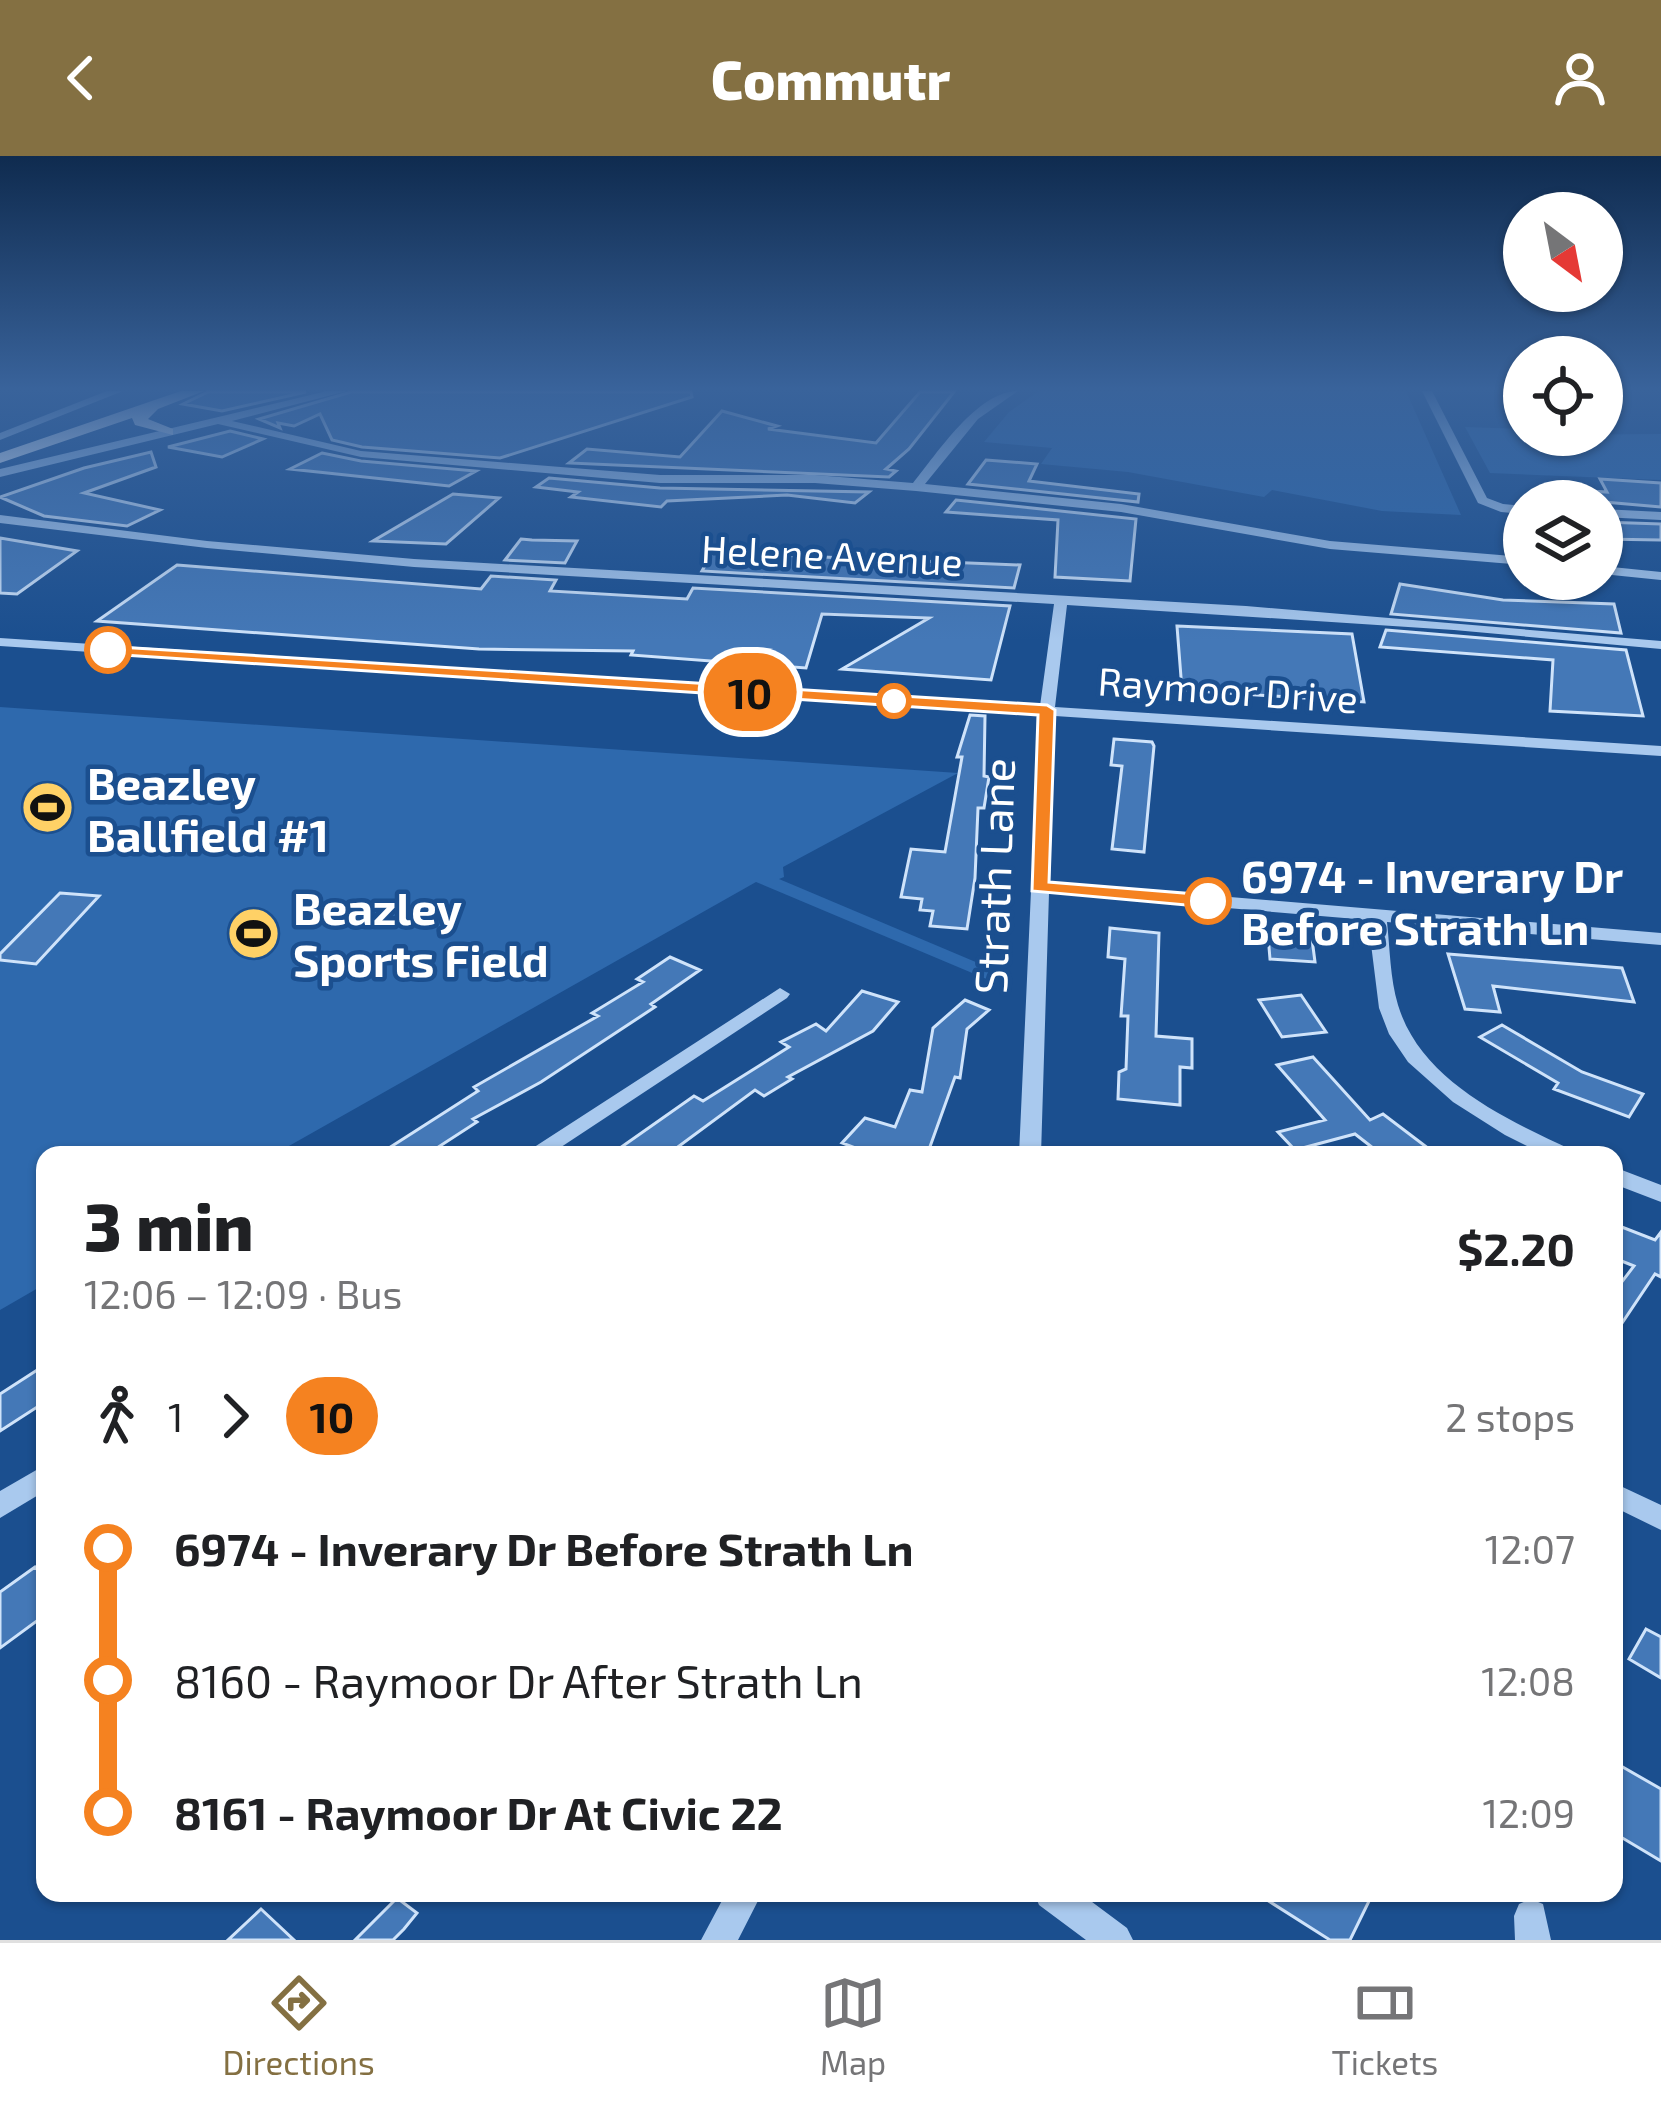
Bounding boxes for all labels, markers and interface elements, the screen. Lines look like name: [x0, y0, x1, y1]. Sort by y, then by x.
icon: back: [48, 45, 114, 111]
icon: person: [1547, 45, 1613, 111]
text: Commutr: [711, 46, 950, 111]
north arrow: [1503, 192, 1623, 312]
map controls: [1503, 192, 1623, 600]
button: locate: [1503, 336, 1623, 456]
button: layers: [1503, 480, 1623, 600]
street label: Helene Avenue: [700, 524, 964, 584]
unlabelled marker: [86, 628, 130, 672]
line badge: 10: [696, 653, 804, 731]
street label: Raymoor Drive: [1096, 656, 1360, 722]
text: 10: [728, 667, 772, 717]
unlabelled marker: [878, 685, 910, 717]
place label: Beazley Ballfield #1: [87, 755, 329, 861]
street label: Strath Lane: [962, 757, 1024, 995]
sports icon: Beazley Ballfield #1: [20, 780, 76, 836]
place label: 6974 - Inverary Dr Before Strath Ln: [1241, 848, 1623, 954]
marker: 6974 - Inverary Dr Before Strath Ln: [1186, 879, 1230, 923]
place label: Beazley Sports Field: [293, 880, 549, 986]
sports icon: Beazley Sports Field: [226, 905, 282, 961]
text: 3 min: [84, 1185, 254, 1264]
text: $2.20: [1457, 1221, 1575, 1275]
text: 12:06 – 12:09 · Bus: [84, 1270, 402, 1317]
icon: walk: [84, 1383, 150, 1449]
icon: forward: [202, 1383, 268, 1449]
text: 10: [310, 1391, 354, 1441]
text: 1: [168, 1393, 184, 1440]
text: 2 stops: [1445, 1393, 1575, 1440]
text: 6974 - Inverary Dr Before Strath Ln: [174, 1521, 914, 1575]
text: 12:07: [1485, 1525, 1575, 1572]
text: 8160 - Raymoor Dr After Strath Ln: [174, 1653, 863, 1707]
text: 12:08: [1481, 1657, 1575, 1704]
text: 8161 - Raymoor Dr At Civic 22: [174, 1785, 783, 1839]
text: 12:09: [1483, 1789, 1575, 1836]
tab: Directions: [223, 1970, 375, 2082]
tab: Map: [820, 1970, 886, 2082]
tab: Tickets: [1331, 1970, 1438, 2082]

